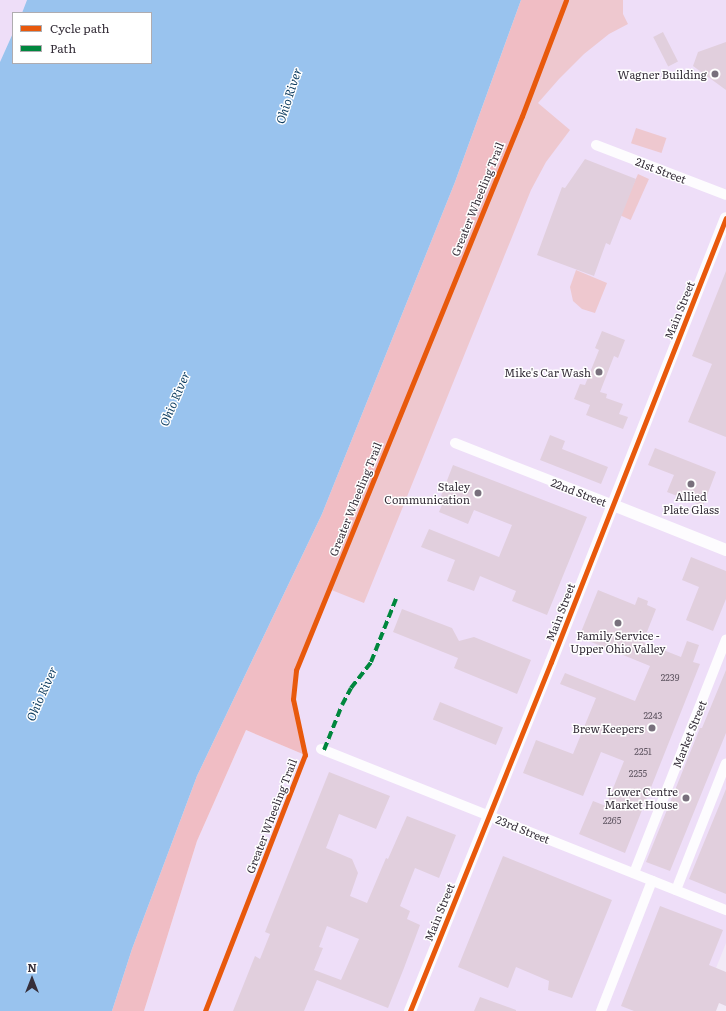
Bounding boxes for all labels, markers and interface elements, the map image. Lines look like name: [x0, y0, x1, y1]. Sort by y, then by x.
legend: [12, 12, 152, 64]
text: Cycle path: [50, 19, 110, 37]
text: Path: [50, 39, 76, 57]
water label: Ohio River: [273, 66, 305, 126]
place label: Wagner Building: [618, 67, 707, 81]
marker: Wagner Building: [710, 69, 720, 79]
street label: Greater Wheeling Trail: [448, 140, 506, 258]
street label: 21st Street: [634, 154, 688, 186]
street label: Main Street: [661, 279, 697, 341]
place label: Mike's Car Wash: [504, 365, 591, 379]
marker: Mike's Car Wash: [594, 367, 604, 377]
water label: Ohio River: [157, 370, 193, 428]
street label: Greater Wheeling Trail: [326, 440, 384, 558]
street label: 22nd Street: [549, 475, 609, 509]
marker: Allied Plate Glass: [686, 479, 696, 489]
place label: Staley Communication: [384, 480, 470, 506]
marker: Staley Communication: [473, 488, 483, 498]
place label: Allied Plate Glass: [663, 490, 719, 516]
street label: Main Street: [543, 581, 577, 643]
marker: Family Service - Upper Ohio Valley: [613, 618, 623, 628]
place label: Family Service - Upper Ohio Valley: [570, 629, 666, 655]
water label: Ohio River: [24, 665, 60, 723]
house number: 2239: [661, 672, 679, 682]
street label: Market Street: [669, 698, 709, 770]
house number: 2243: [644, 710, 662, 720]
place label: Brew Keepers: [572, 721, 644, 735]
marker: Brew Keepers: [647, 723, 657, 733]
house number: 2251: [634, 746, 652, 756]
street label: Greater Wheeling Trail: [243, 757, 299, 875]
house number: 2255: [629, 768, 647, 778]
place label: Lower Centre Market House: [604, 785, 678, 811]
marker: Lower Centre Market House: [681, 793, 691, 803]
street label: 23rd Street: [494, 812, 552, 846]
house number: 2265: [603, 815, 621, 825]
street label: Main Street: [421, 881, 457, 943]
north arrow: [12, 959, 52, 999]
text: N: [27, 959, 37, 975]

